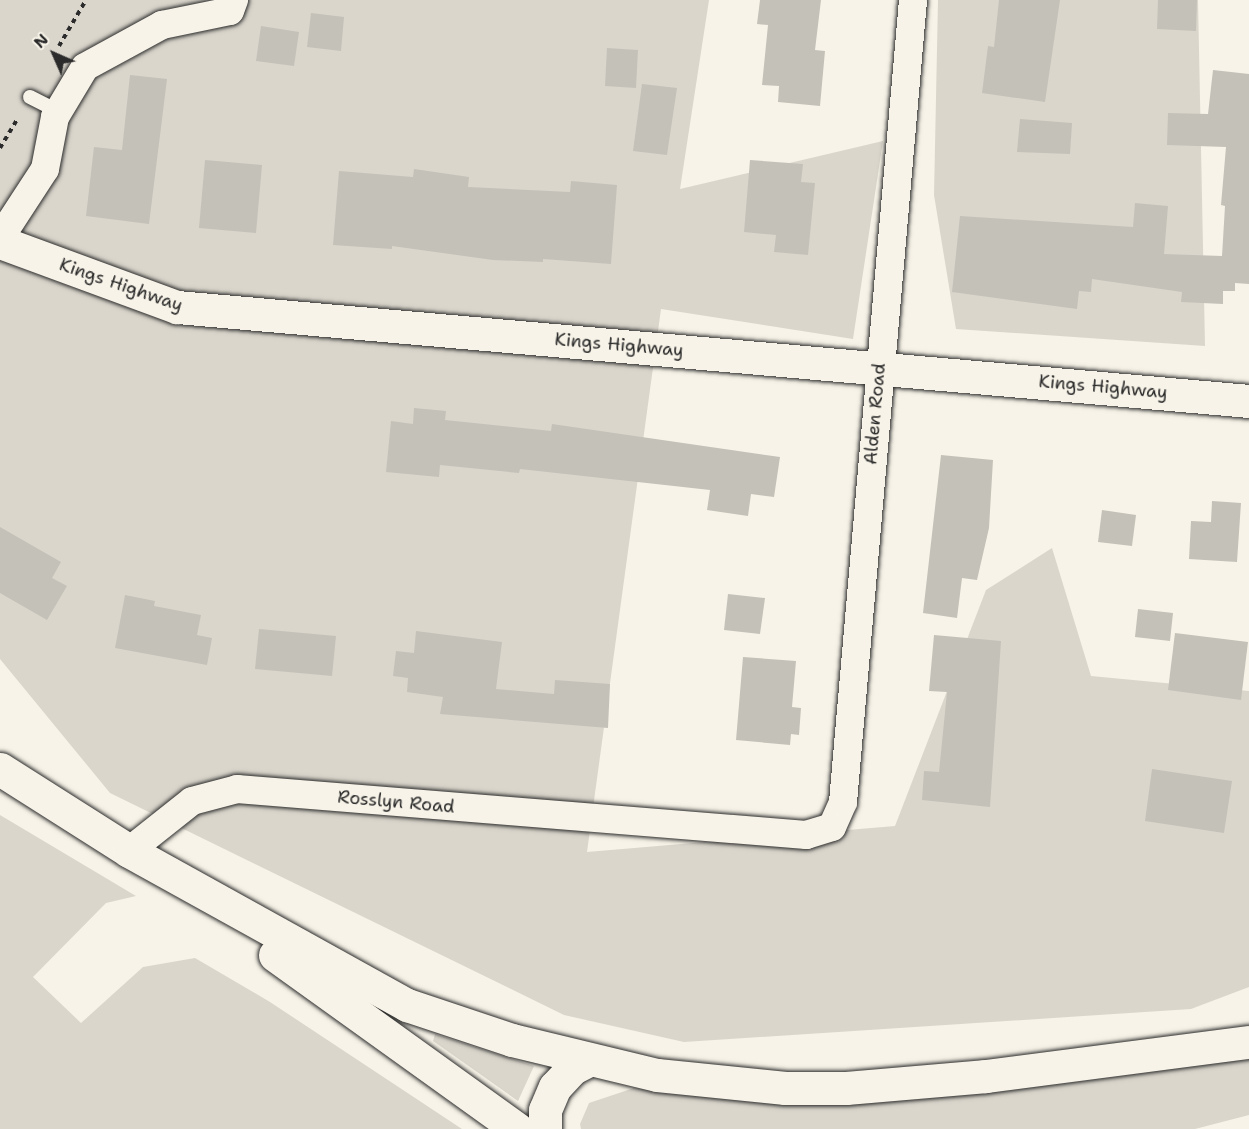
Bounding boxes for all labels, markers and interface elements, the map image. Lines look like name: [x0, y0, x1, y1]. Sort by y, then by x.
north arrow: [24, 24, 84, 84]
text: N: [29, 29, 53, 53]
street label: Kings Highway: [56, 254, 186, 316]
street label: Kings Highway: [554, 329, 684, 361]
street label: Alden Road: [860, 362, 890, 466]
street label: Kings Highway: [1038, 371, 1168, 403]
street label: Rosslyn Road: [337, 786, 455, 818]

